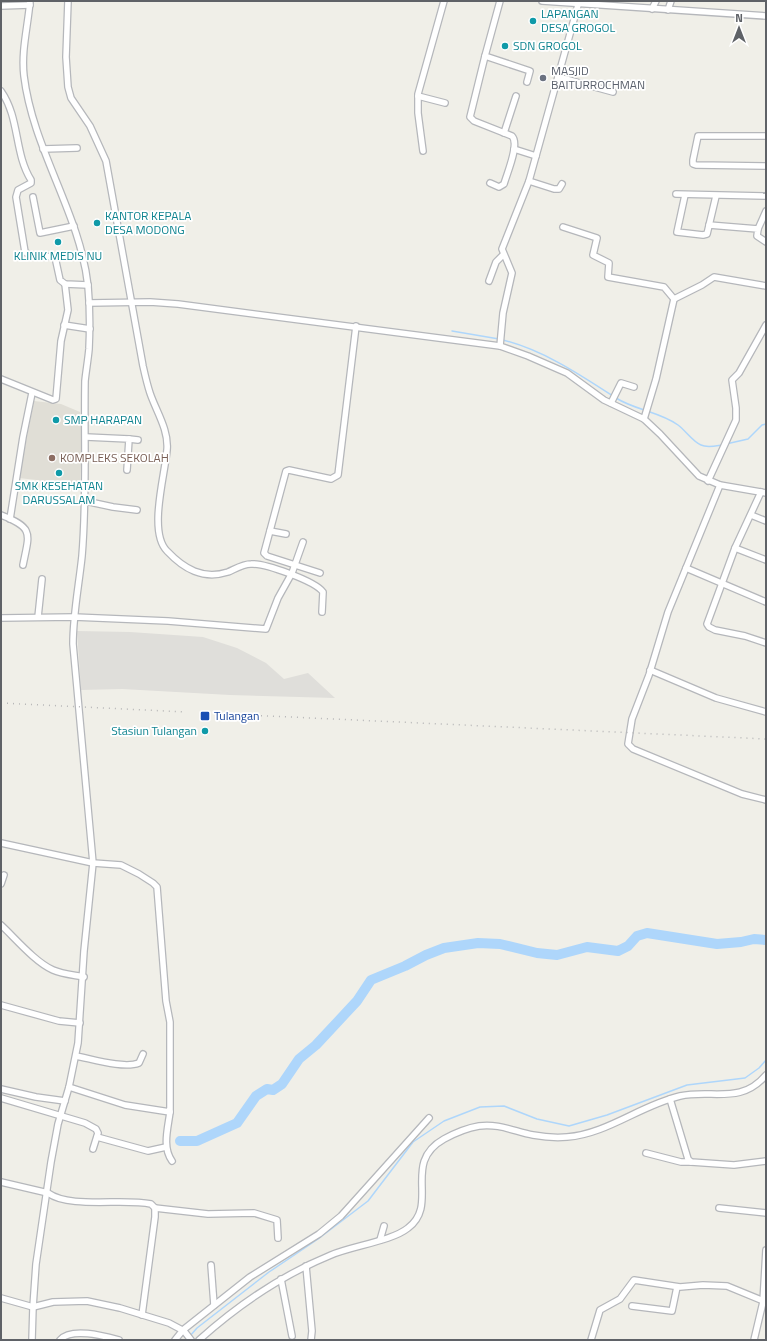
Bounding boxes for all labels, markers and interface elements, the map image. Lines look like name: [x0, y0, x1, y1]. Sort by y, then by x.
place label: LAPANGAN DESA GROGOL: [541, 4, 616, 37]
north arrow: [719, 8, 759, 48]
text: N: [735, 10, 743, 26]
marker: LAPANGAN DESA GROGOL: [528, 16, 538, 26]
place label: SDN GROGOL: [513, 36, 582, 55]
marker: SDN GROGOL: [500, 41, 510, 51]
place label: MASJID BAITURROCHMAN: [551, 61, 645, 94]
marker: MASJID BAITURROCHMAN: [538, 73, 548, 83]
place label: KANTOR KEPALA DESA MODONG: [105, 206, 191, 239]
marker: KANTOR KEPALA DESA MODONG: [92, 218, 102, 228]
marker: KLINIK MEDIS NU: [53, 237, 63, 247]
place label: KLINIK MEDIS NU: [14, 246, 102, 265]
place label: SMP HARAPAN: [64, 410, 142, 429]
marker: SMP HARAPAN: [51, 415, 61, 425]
place label: KOMPLEKS SEKOLAH: [60, 448, 169, 467]
marker: KOMPLEKS SEKOLAH: [47, 453, 57, 463]
marker: SMK KESEHATAN DARUSSALAM: [54, 468, 64, 478]
place label: SMK KESEHATAN DARUSSALAM: [15, 476, 103, 509]
place label: Tulangan: [214, 706, 260, 725]
marker: Tulangan: [199, 710, 211, 722]
place label: Stasiun Tulangan: [111, 721, 197, 740]
marker: Stasiun Tulangan: [200, 726, 210, 736]

